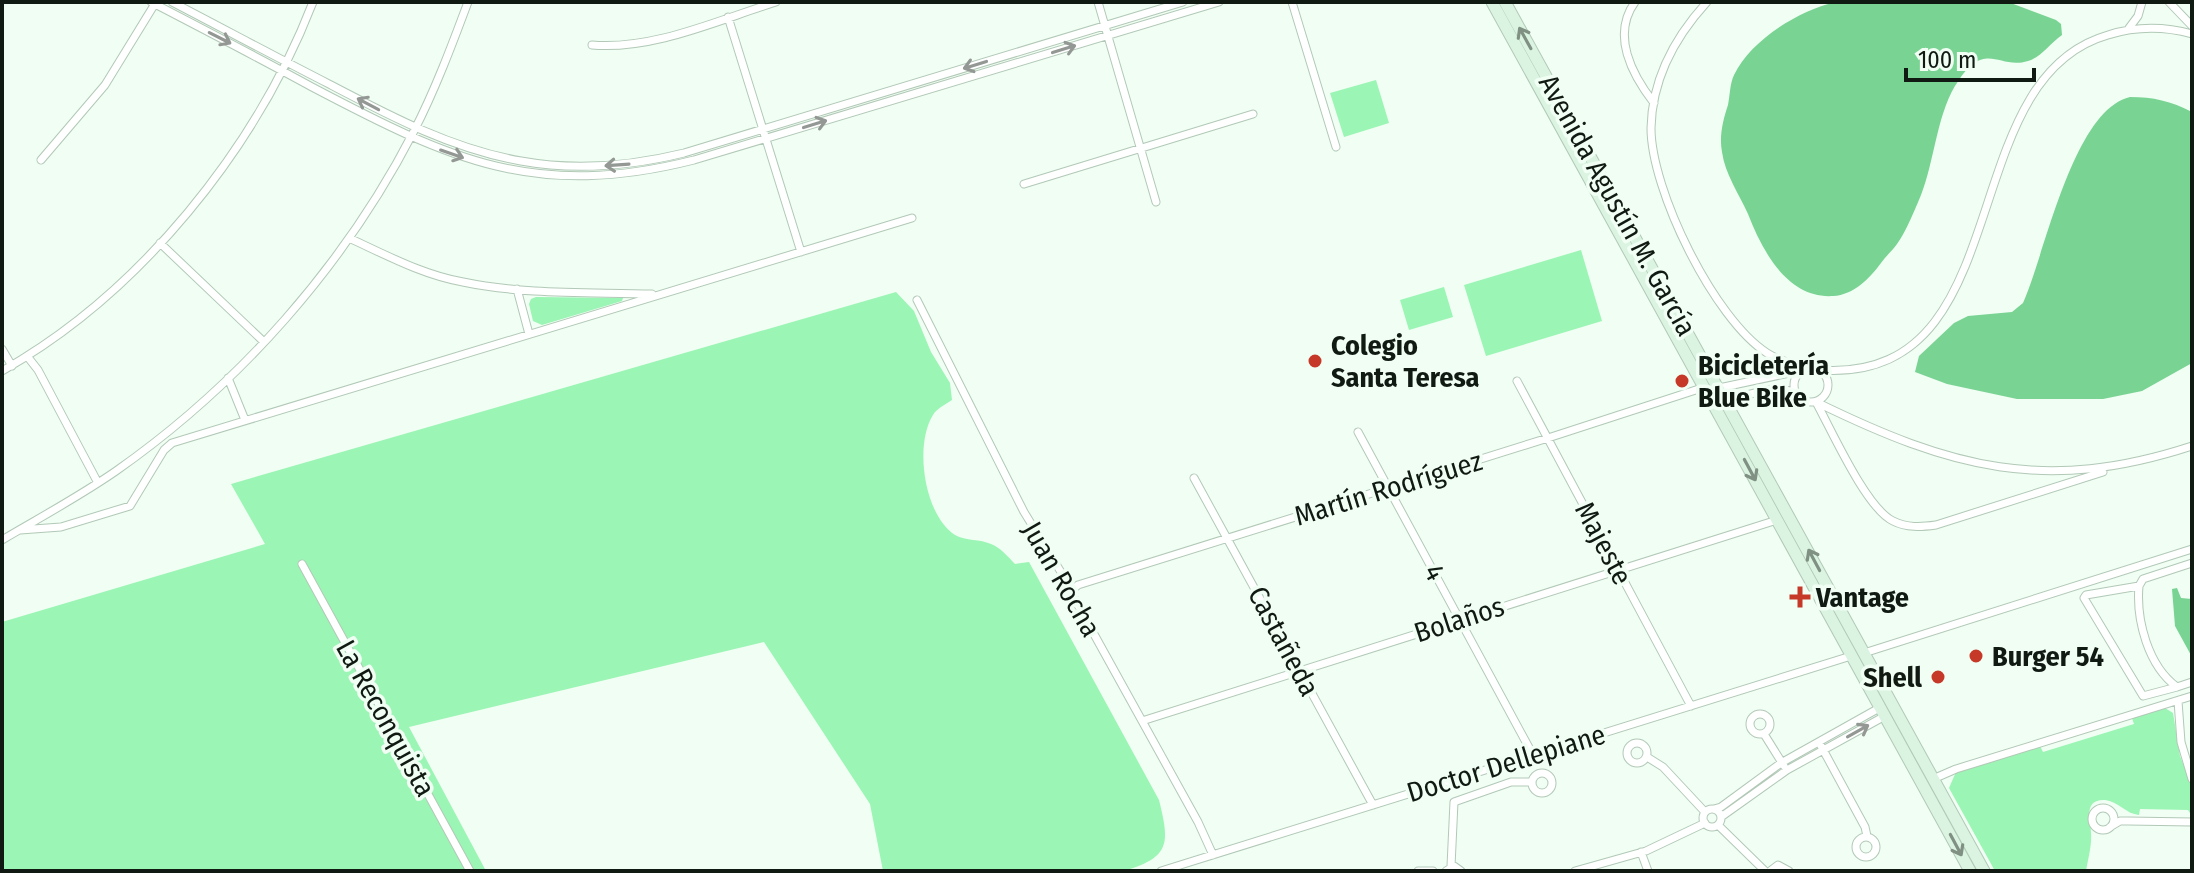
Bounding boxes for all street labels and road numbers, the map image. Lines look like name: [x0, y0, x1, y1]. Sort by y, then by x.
street label: Avenida Agustín M. García: [1532, 69, 1703, 342]
street label: Martín Rodríguez: [1290, 444, 1486, 533]
street label: Majeste: [1568, 496, 1639, 590]
street label: Juan Rocha: [1015, 516, 1108, 643]
street label: 4: [1417, 558, 1452, 586]
street label: Castañeda: [1241, 581, 1326, 702]
street label: Bolaños: [1410, 589, 1508, 649]
street label: La Reconquista: [329, 634, 442, 802]
street label: Doctor Dellepiane: [1403, 718, 1609, 809]

